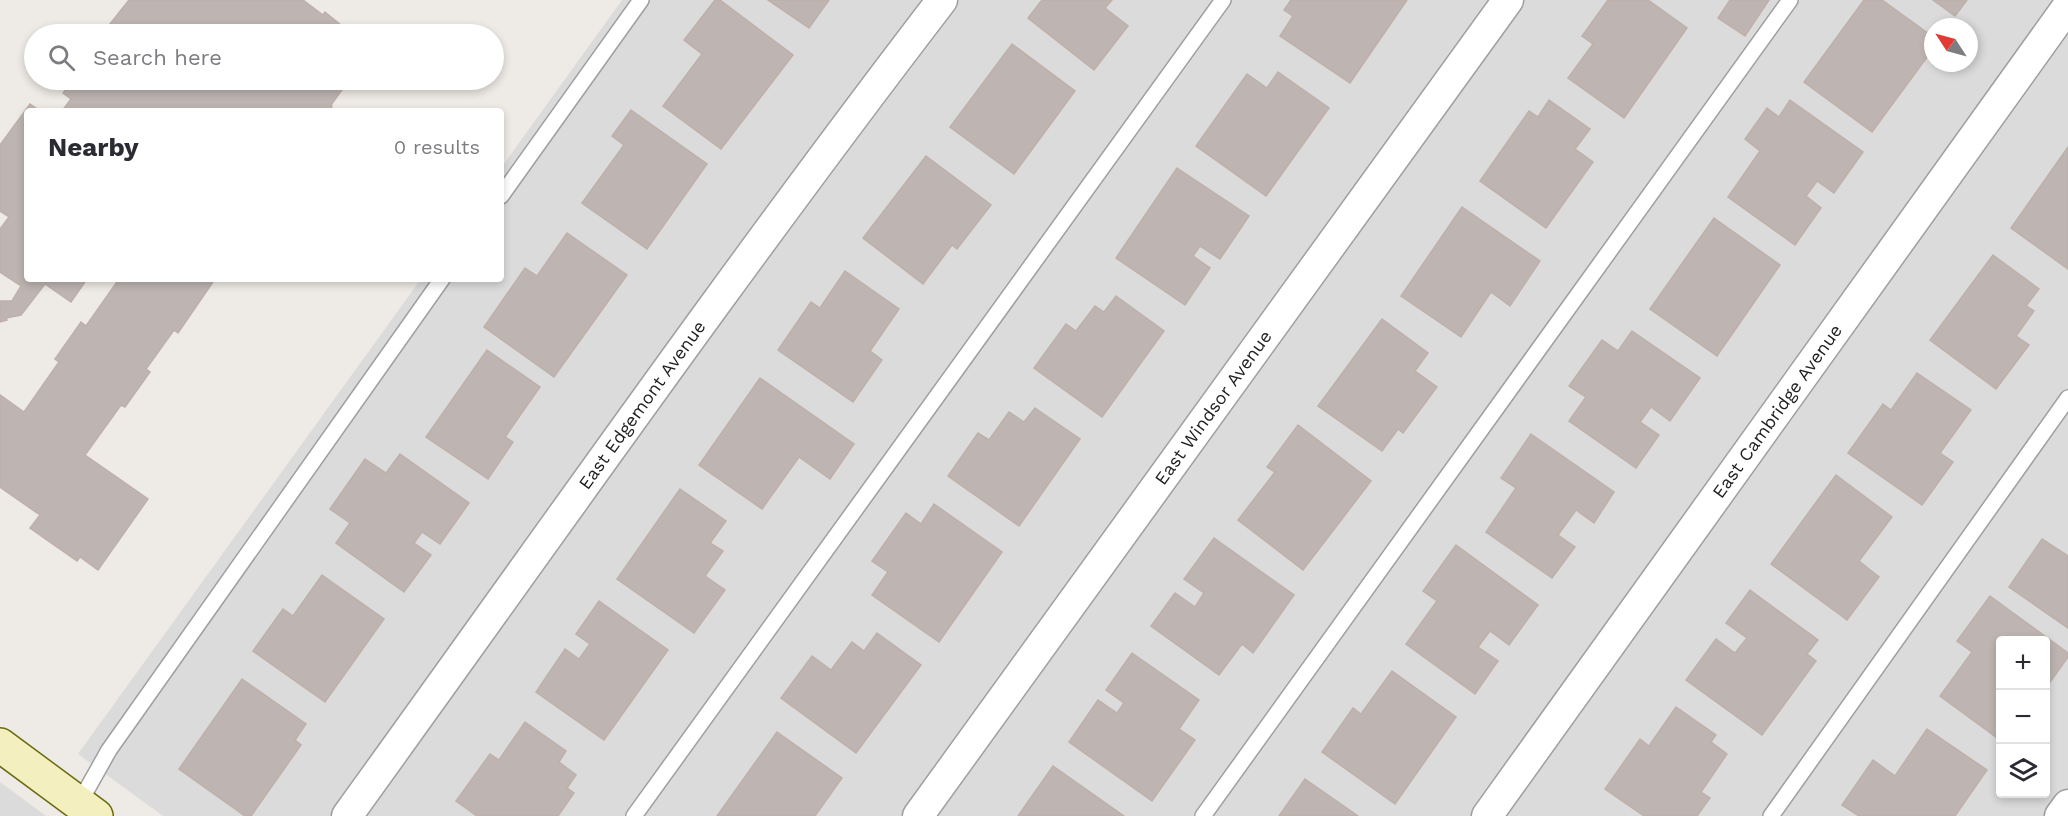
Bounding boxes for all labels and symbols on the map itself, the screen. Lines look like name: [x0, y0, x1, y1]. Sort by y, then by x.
north arrow: [1924, 18, 1978, 72]
street label: East Edgemont Avenue: [574, 316, 710, 493]
street label: East Cambridge Avenue: [1708, 320, 1846, 502]
street label: East Windsor Avenue: [1150, 326, 1276, 489]

